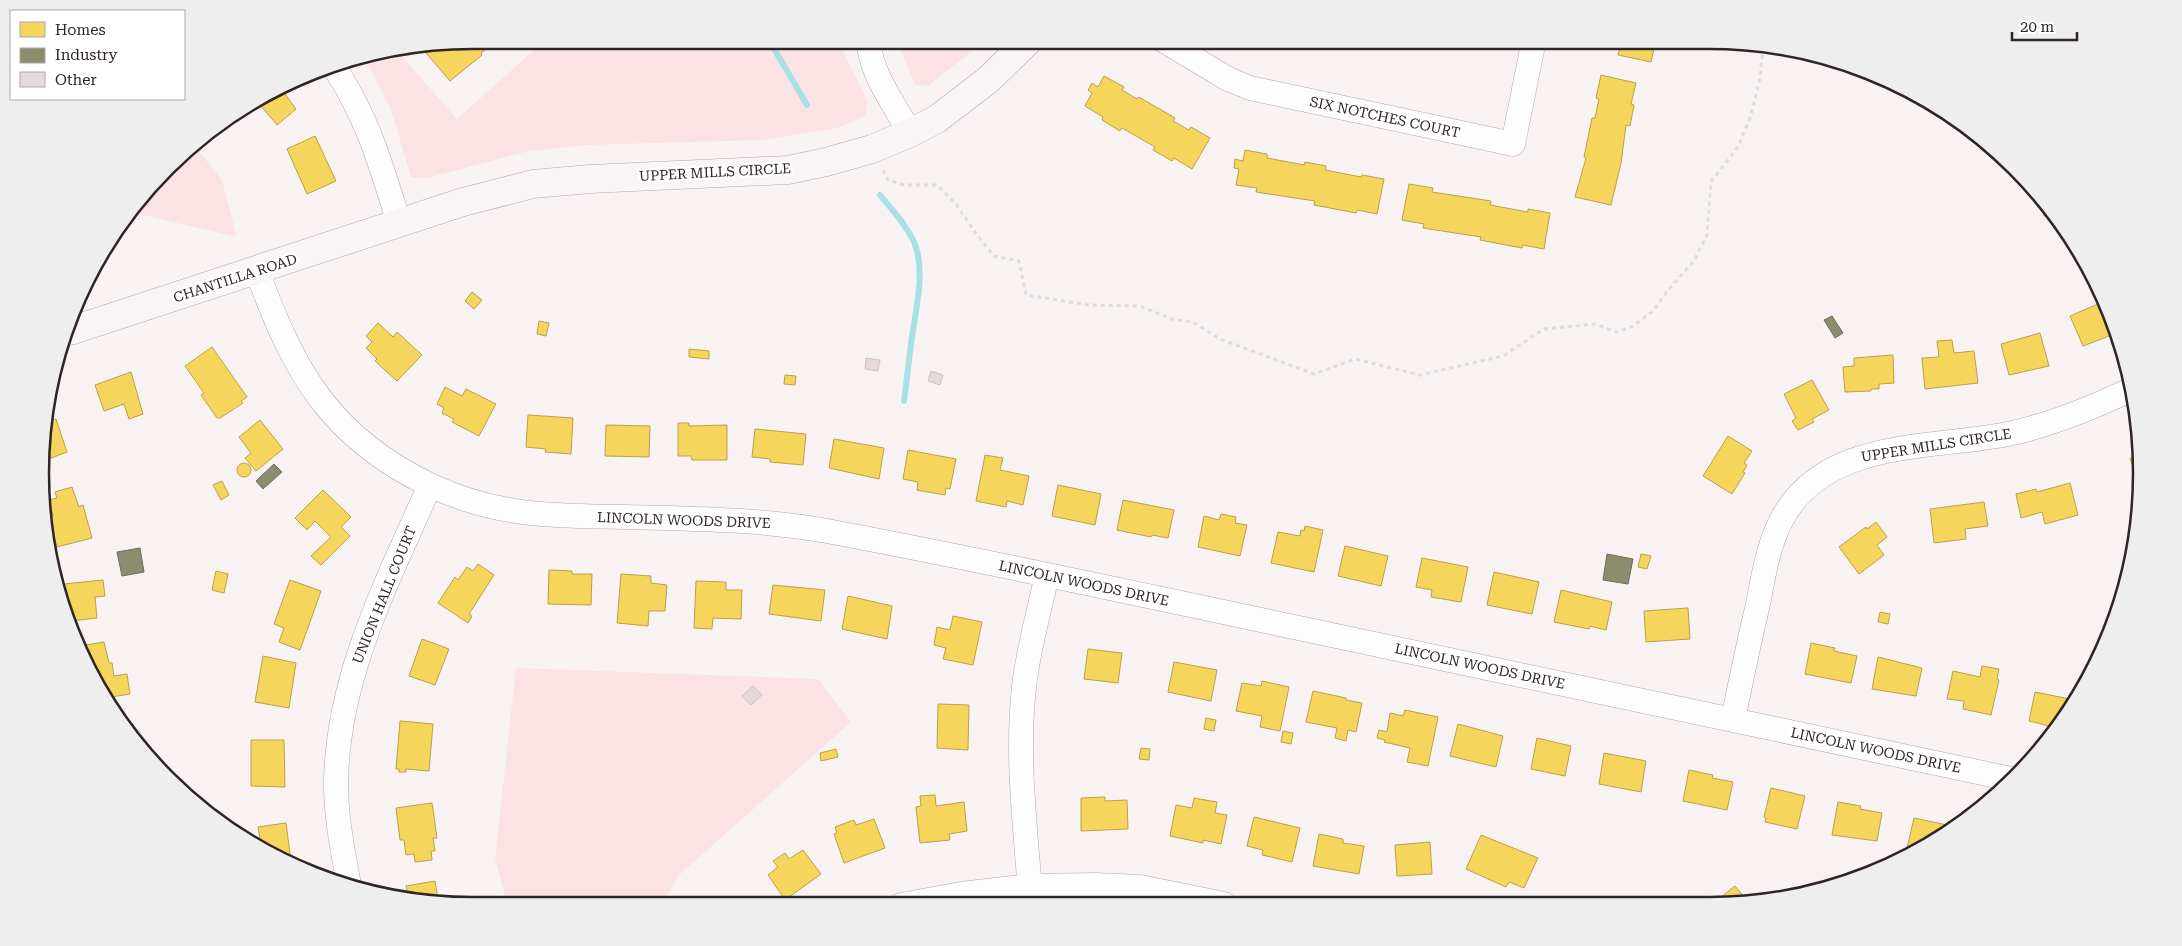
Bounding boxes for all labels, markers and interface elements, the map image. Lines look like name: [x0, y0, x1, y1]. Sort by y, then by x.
legend: [10, 10, 185, 100]
scale bar: [2012, 10, 2077, 42]
text: 20 m: [2020, 18, 2055, 36]
text: Homes: [55, 21, 106, 39]
text: Industry: [55, 46, 117, 64]
text: Other: [55, 71, 97, 89]
street label: SIX NOTCHES COURT: [1308, 93, 1462, 141]
street label: UPPER MILLS CIRCLE: [639, 160, 791, 184]
street label: CHANTILLA ROAD: [171, 250, 299, 306]
street label: UPPER MILLS CIRCLE: [1860, 425, 2012, 465]
street label: LINCOLN WOODS DRIVE: [597, 509, 771, 531]
street label: UNION HALL COURT: [349, 524, 419, 666]
street label: LINCOLN WOODS DRIVE: [997, 557, 1171, 609]
street label: LINCOLN WOODS DRIVE: [1393, 640, 1567, 692]
street label: LINCOLN WOODS DRIVE: [1789, 724, 1963, 776]

